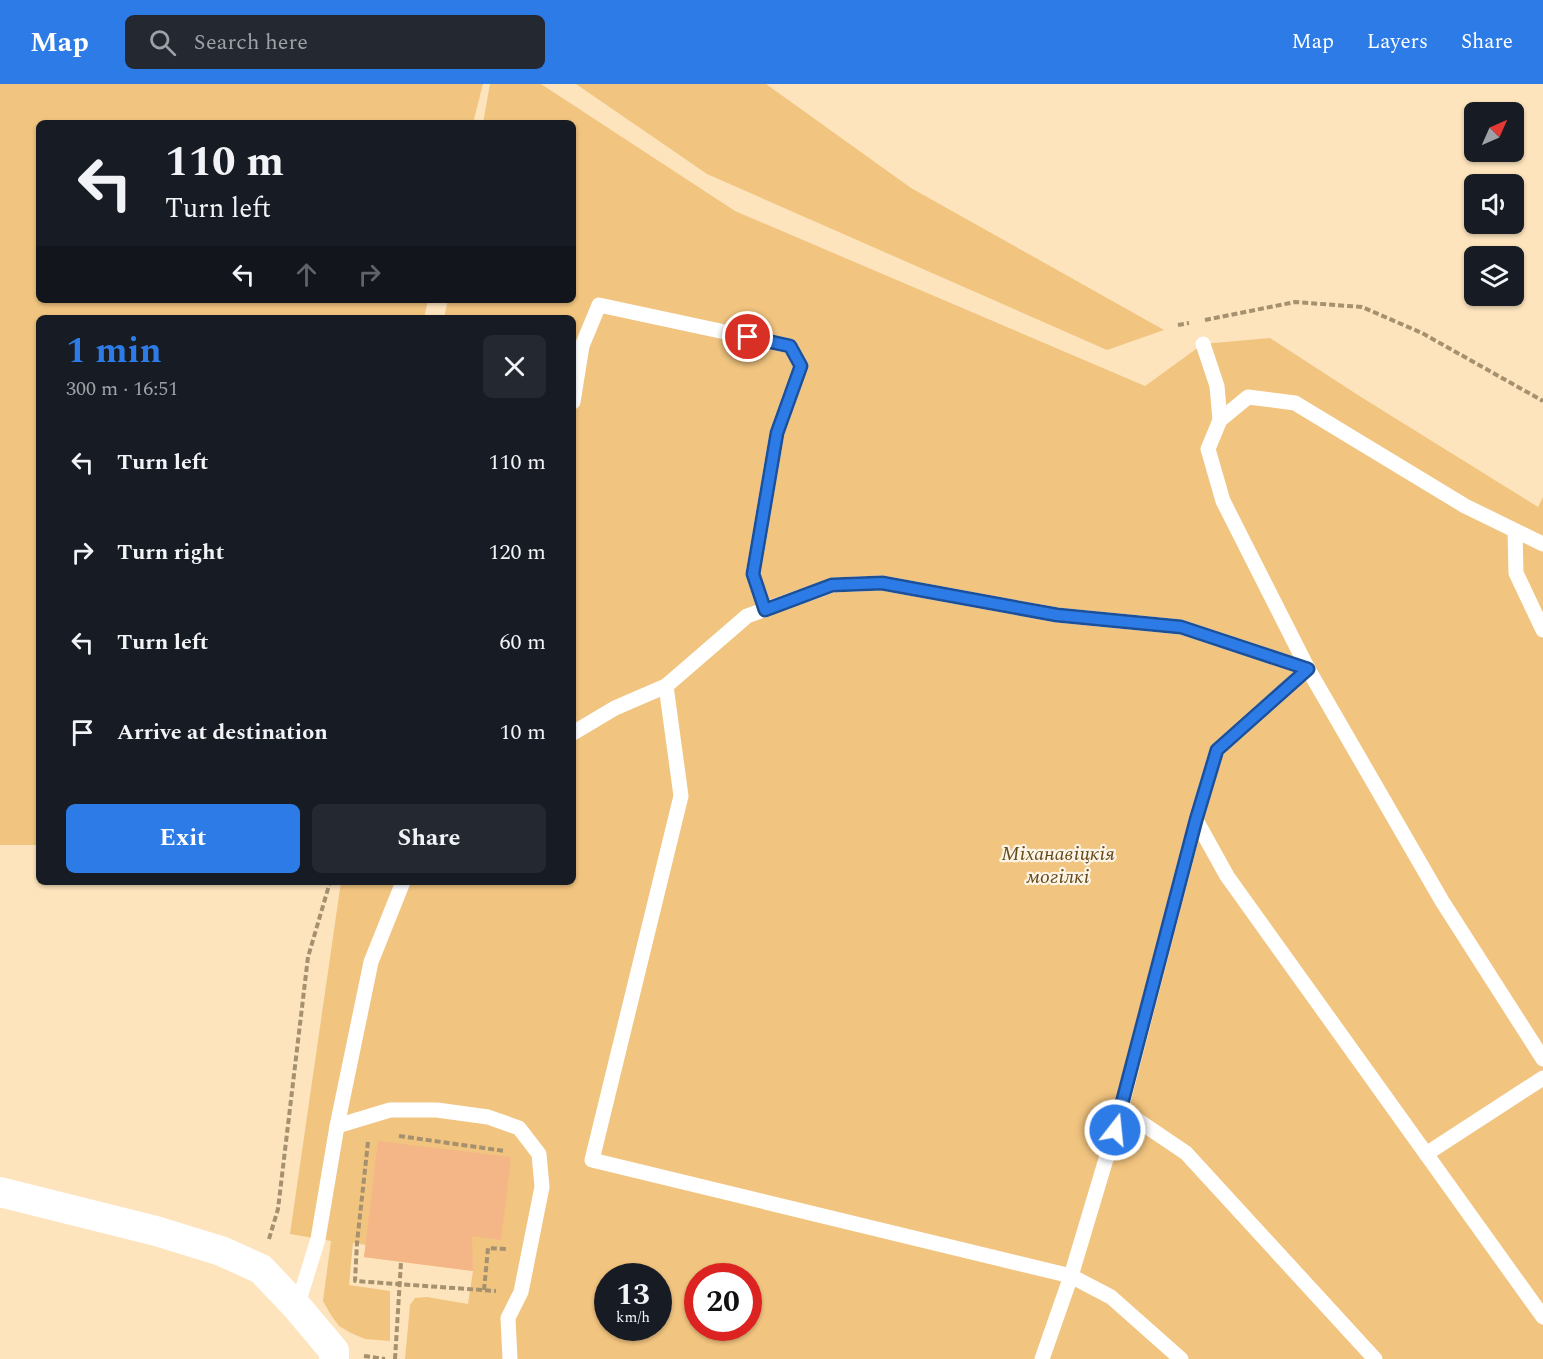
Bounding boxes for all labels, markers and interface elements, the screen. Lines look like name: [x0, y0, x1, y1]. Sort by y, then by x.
search box: [125, 15, 545, 69]
text: Map: [30, 21, 89, 64]
icon: search: [146, 26, 179, 59]
text: Search here: [194, 26, 308, 59]
text: Map: [1292, 26, 1334, 58]
text: Layers: [1367, 26, 1428, 58]
text: Share: [1461, 26, 1513, 58]
north arrow: [1464, 102, 1524, 162]
map controls: [1464, 102, 1524, 306]
text: 110 m: [165, 131, 284, 194]
icon: left: [66, 144, 144, 222]
button: sound: [1464, 174, 1524, 234]
text: Turn left: [165, 188, 271, 230]
button: layers: [1464, 246, 1524, 306]
icon: left: [227, 258, 260, 291]
icon: ahead: [290, 258, 323, 291]
icon: right: [353, 258, 386, 291]
pin: [722, 311, 773, 362]
icon: arrive: [731, 320, 764, 353]
text: 1 min: [66, 324, 162, 379]
button: close: [483, 335, 546, 398]
text: 300 m · 16:51: [66, 374, 178, 404]
icon: left: [66, 446, 99, 479]
text: Turn left: [117, 446, 209, 479]
text: 110 m: [489, 446, 546, 479]
icon: right: [66, 536, 99, 569]
text: Turn right: [117, 536, 224, 569]
text: 120 m: [489, 536, 546, 569]
icon: left: [66, 626, 99, 659]
text: Turn left: [117, 626, 209, 659]
text: 60 m: [500, 626, 546, 659]
icon: arrive: [66, 716, 99, 749]
text: Arrive at destination: [117, 716, 328, 749]
text: 10 m: [500, 716, 546, 749]
button: Exit: [66, 804, 300, 873]
button: Share: [312, 804, 546, 873]
park label: Міханавіцкія могілкі: [1001, 839, 1115, 892]
position arrow: [1083, 1098, 1147, 1162]
speed limit sign: 20: [684, 1263, 762, 1341]
text: 13: [616, 1272, 650, 1318]
text: km/h: [616, 1306, 650, 1329]

